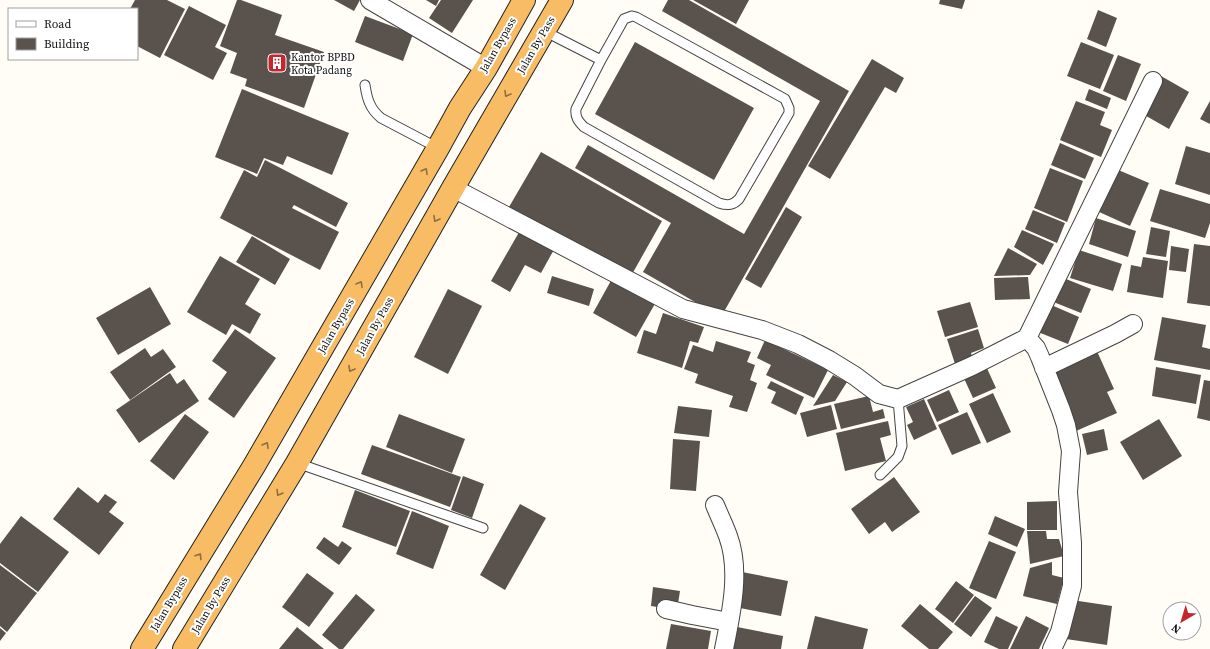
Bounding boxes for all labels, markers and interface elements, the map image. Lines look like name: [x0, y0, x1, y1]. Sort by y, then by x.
legend: [8, 8, 138, 60]
street label: Jalan By Pass: [513, 13, 559, 77]
street label: Jalan Bypass: [476, 14, 520, 76]
text: Road: [44, 16, 71, 32]
text: Building: [44, 36, 89, 52]
place label: Kantor BPBD Kota Padang: [291, 50, 355, 78]
building icon: Kantor BPBD Kota Padang: [266, 52, 288, 74]
one-way arrow: [505, 90, 512, 97]
one-way arrow: [420, 168, 427, 175]
one-way arrow: [433, 215, 440, 222]
one-way arrow: [355, 281, 362, 288]
street label: Jalan By Pass: [352, 294, 397, 358]
street label: Jalan Bypass: [314, 295, 358, 357]
one-way arrow: [349, 365, 356, 372]
one-way arrow: [262, 442, 269, 449]
one-way arrow: [276, 489, 283, 496]
one-way arrow: [194, 553, 201, 560]
street label: Jalan Bypass: [146, 574, 191, 635]
street label: Jalan By Pass: [188, 574, 234, 637]
north arrow: [1162, 601, 1202, 641]
text: N: [1168, 620, 1184, 637]

